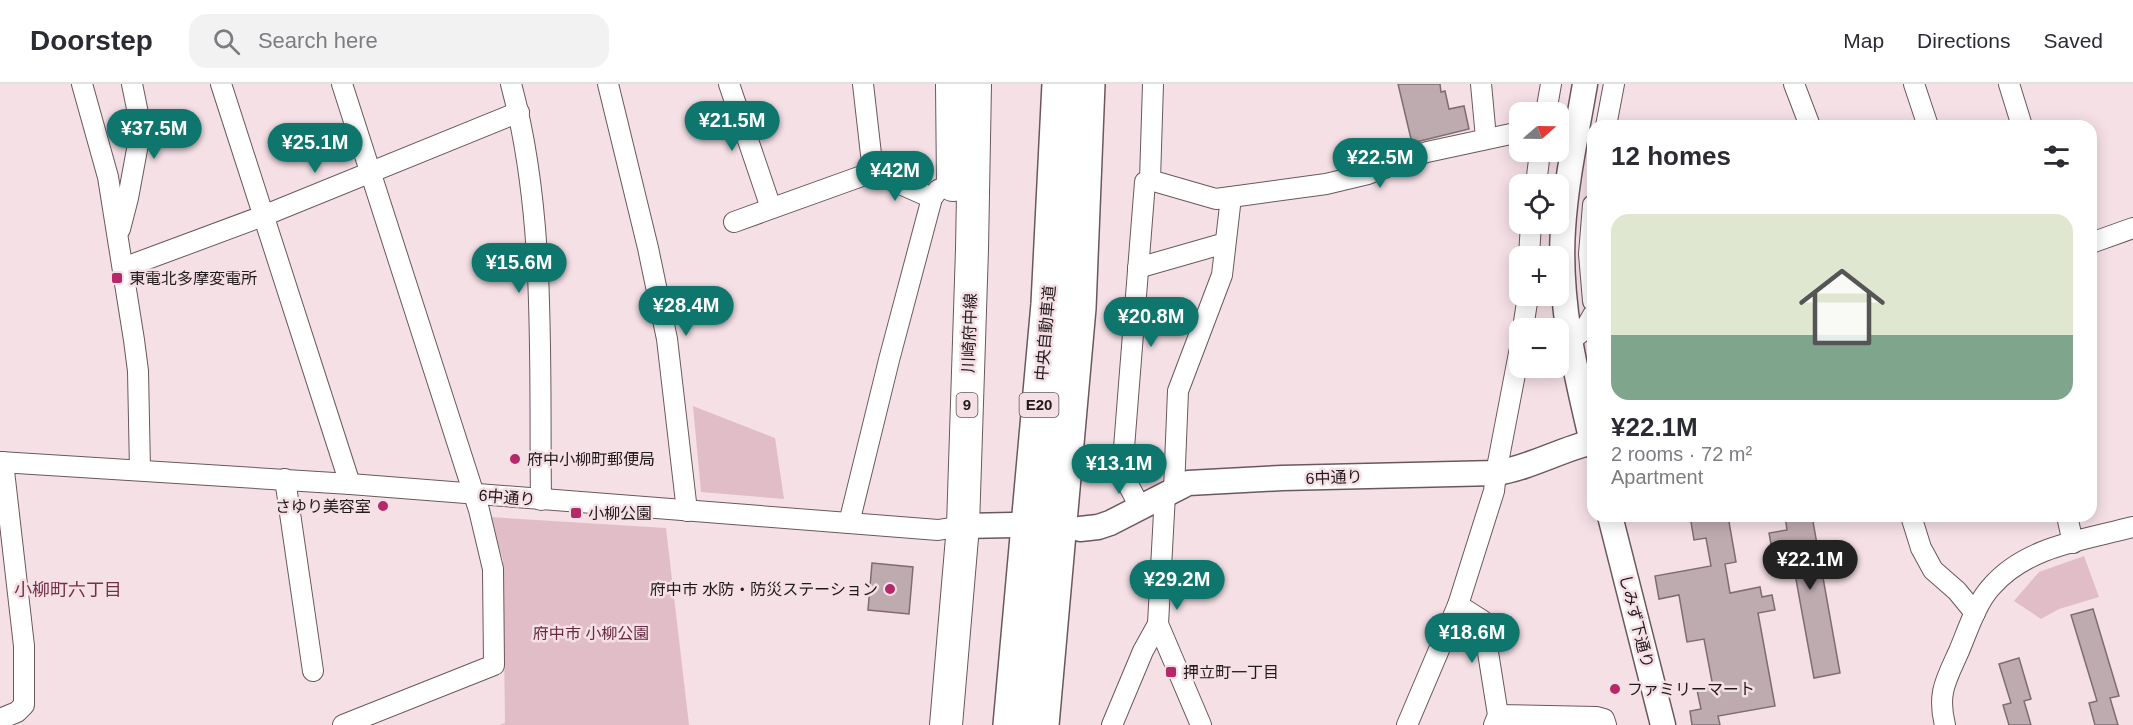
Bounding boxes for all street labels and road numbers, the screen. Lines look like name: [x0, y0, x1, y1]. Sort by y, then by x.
street label: 中央自動車道: [1033, 284, 1058, 382]
street label: 川崎府中線: [960, 293, 979, 373]
road number: 9: [956, 393, 978, 417]
road number: E20: [1020, 393, 1058, 417]
street label: 6中通り: [1305, 468, 1363, 487]
street label: 6中通り: [478, 487, 536, 508]
street label: しみず下通り: [1617, 572, 1656, 670]

